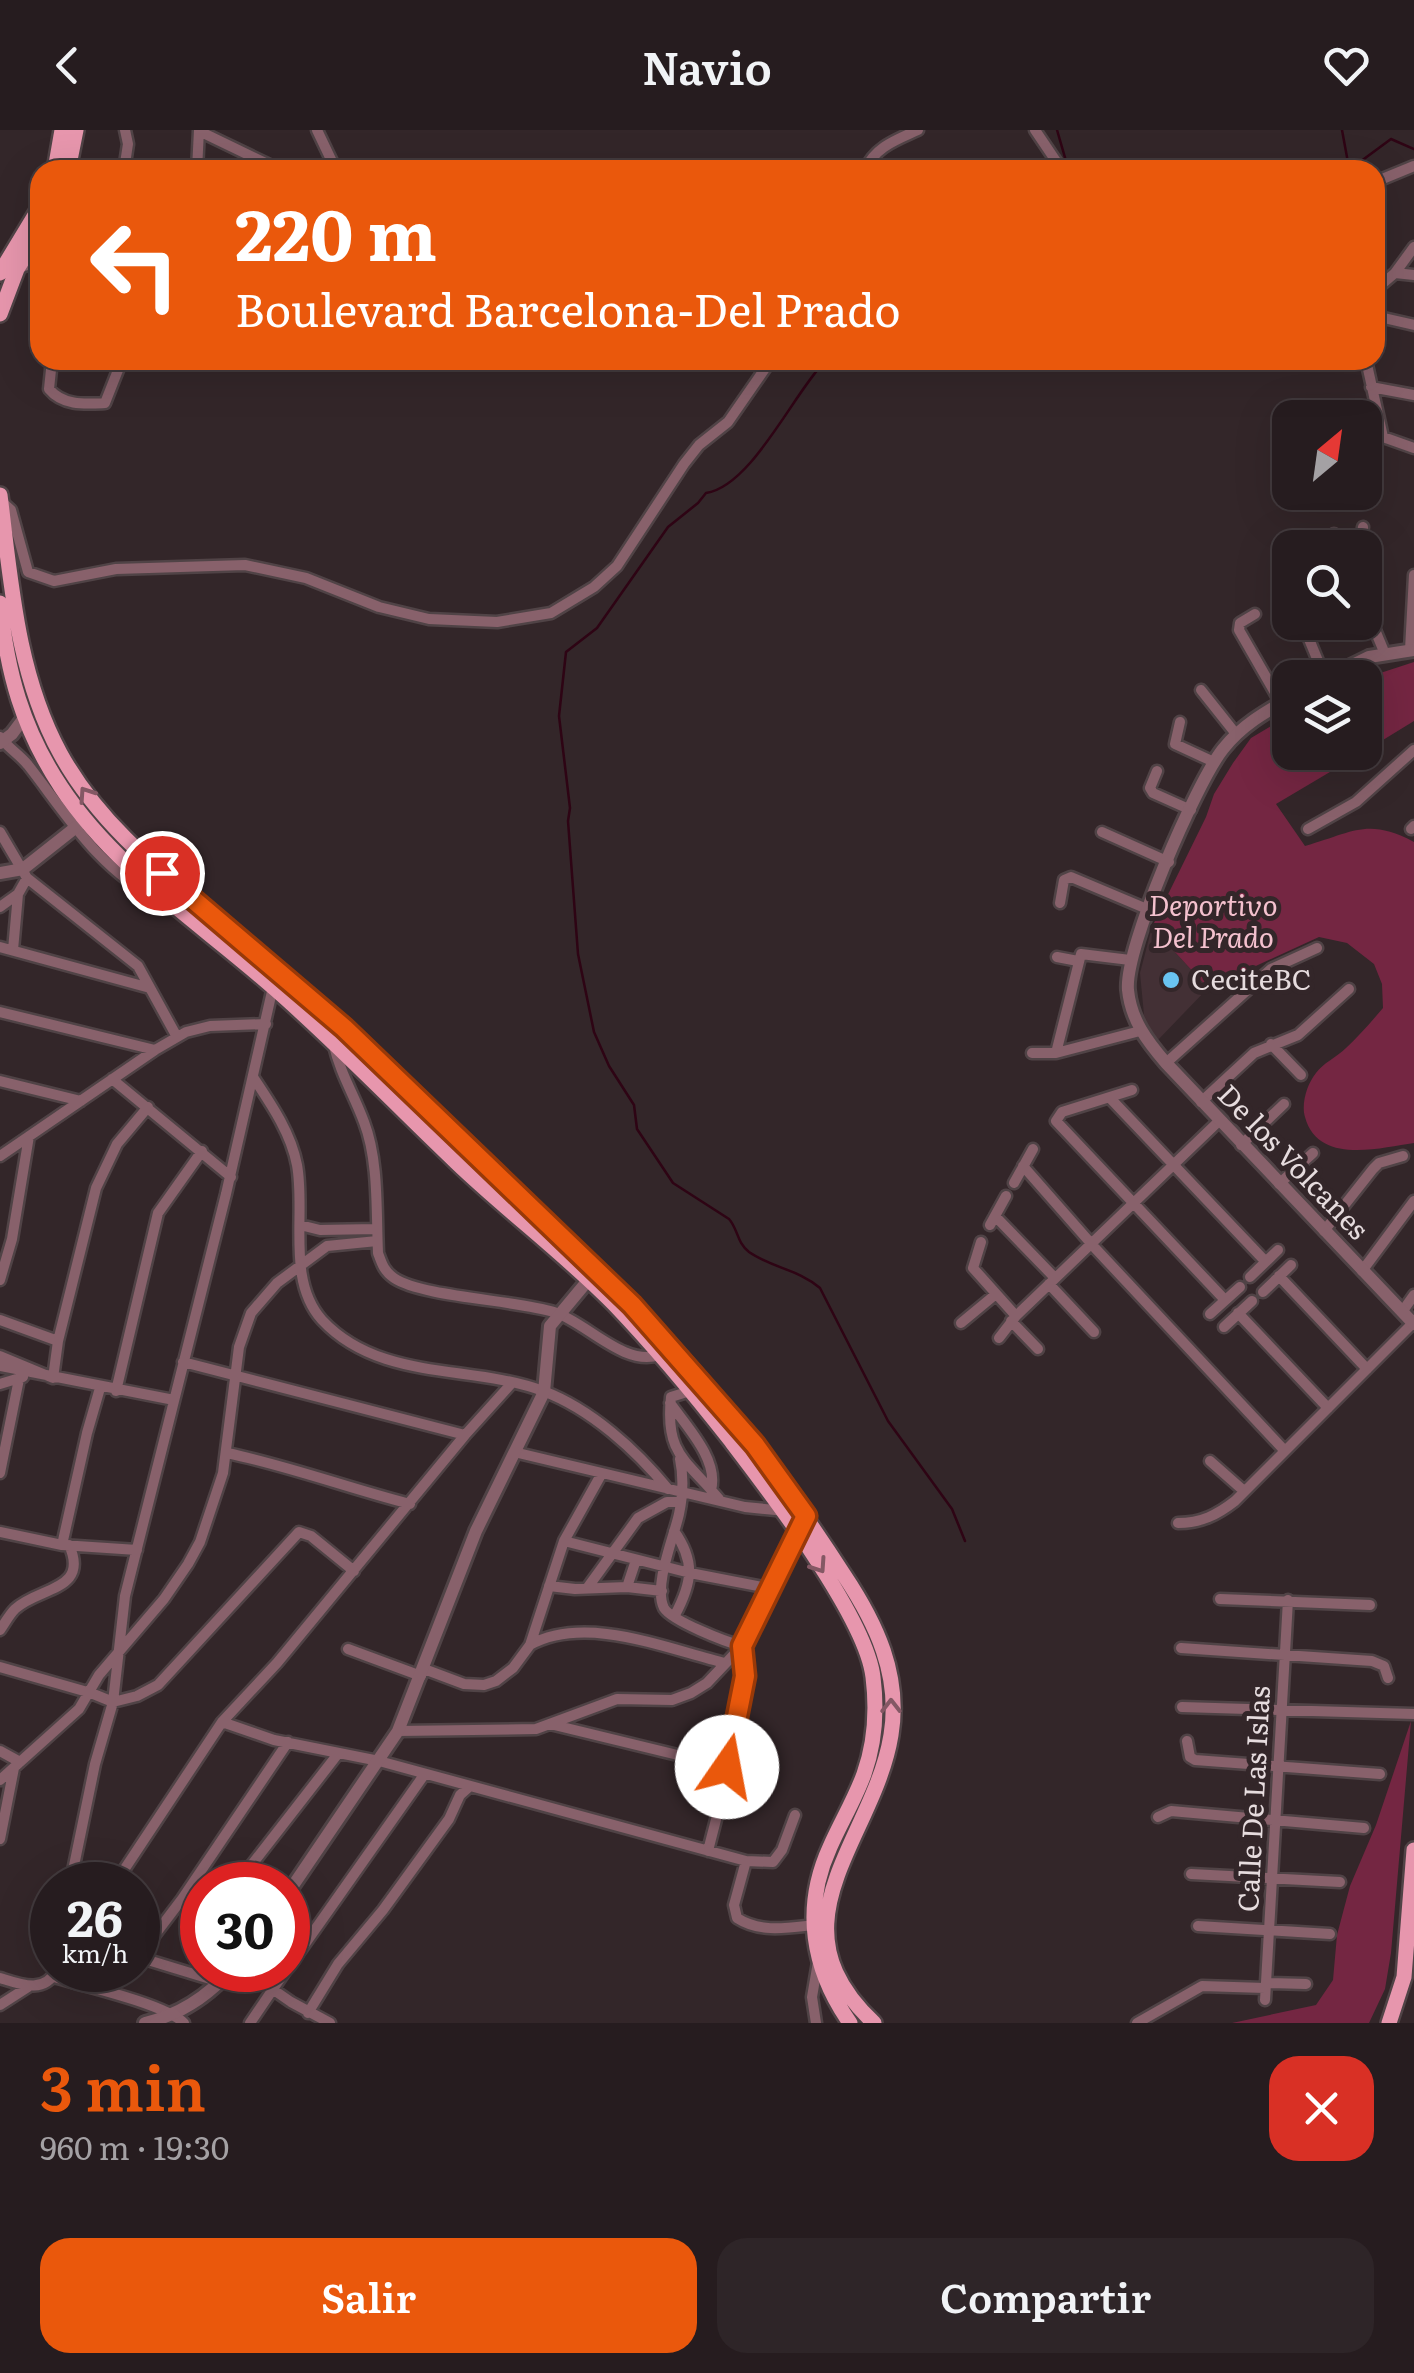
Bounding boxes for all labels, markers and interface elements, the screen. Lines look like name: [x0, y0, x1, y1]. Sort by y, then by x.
text: Navio: [642, 32, 772, 99]
icon: back: [40, 38, 95, 93]
icon: heart: [1319, 38, 1374, 93]
text: 220 m: [235, 179, 437, 283]
icon: left: [70, 200, 200, 330]
text: Boulevard Barcelona-Del Prado: [235, 274, 901, 341]
north arrow: [1272, 400, 1382, 510]
map controls: [1272, 400, 1382, 770]
button: search: [1272, 530, 1382, 640]
button: layers: [1272, 660, 1382, 770]
one-way arrow: [80, 787, 98, 806]
pin: [120, 831, 205, 916]
icon: arrive: [135, 846, 190, 901]
park label: Deportivo Del Prado: [1148, 883, 1278, 957]
place label: CeciteBC: [1191, 957, 1311, 999]
marker: CeciteBC: [1160, 969, 1182, 991]
street label: De los Volcanes: [1209, 1073, 1380, 1248]
one-way arrow: [806, 1555, 825, 1573]
street label: Calle De Las Islas: [1225, 1685, 1279, 1913]
one-way arrow: [880, 1698, 902, 1714]
position arrow: [675, 1715, 779, 1819]
speed limit sign: 30: [180, 1862, 310, 1992]
text: 26: [67, 1878, 123, 1952]
text: km/h: [62, 1934, 128, 1971]
text: 3 min: [40, 2040, 206, 2129]
button: close: [1269, 2056, 1374, 2161]
text: 960 m · 19:30: [40, 2122, 229, 2170]
button: Salir: [40, 2238, 697, 2353]
button: Compartir: [717, 2238, 1374, 2353]

